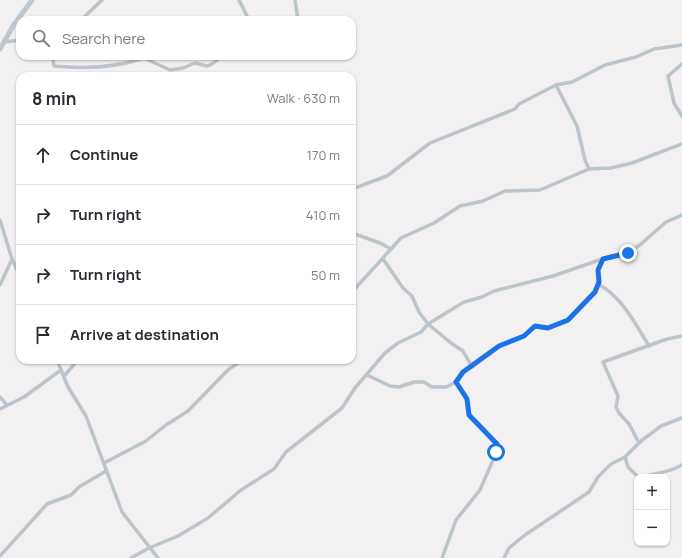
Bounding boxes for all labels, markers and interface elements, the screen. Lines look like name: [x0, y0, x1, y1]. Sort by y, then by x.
search box: [16, 16, 356, 60]
icon: search: [30, 27, 52, 49]
text: Search here: [62, 28, 145, 49]
text: 8 min: [32, 87, 77, 110]
text: Walk · 630 m: [267, 89, 340, 107]
icon: ahead: [32, 144, 54, 166]
text: Continue: [70, 144, 138, 165]
text: 170 m: [307, 146, 340, 164]
icon: right: [32, 204, 54, 226]
text: Turn right: [70, 204, 141, 225]
text: 410 m: [306, 206, 340, 224]
route end: [619, 244, 637, 262]
icon: right: [32, 264, 54, 286]
text: Turn right: [70, 264, 141, 285]
text: 50 m: [311, 266, 340, 284]
icon: arrive: [32, 324, 54, 346]
text: Arrive at destination: [70, 324, 219, 345]
route start: [487, 443, 505, 461]
map controls: [634, 474, 670, 546]
button: +: [634, 474, 670, 510]
button: −: [634, 510, 670, 546]

